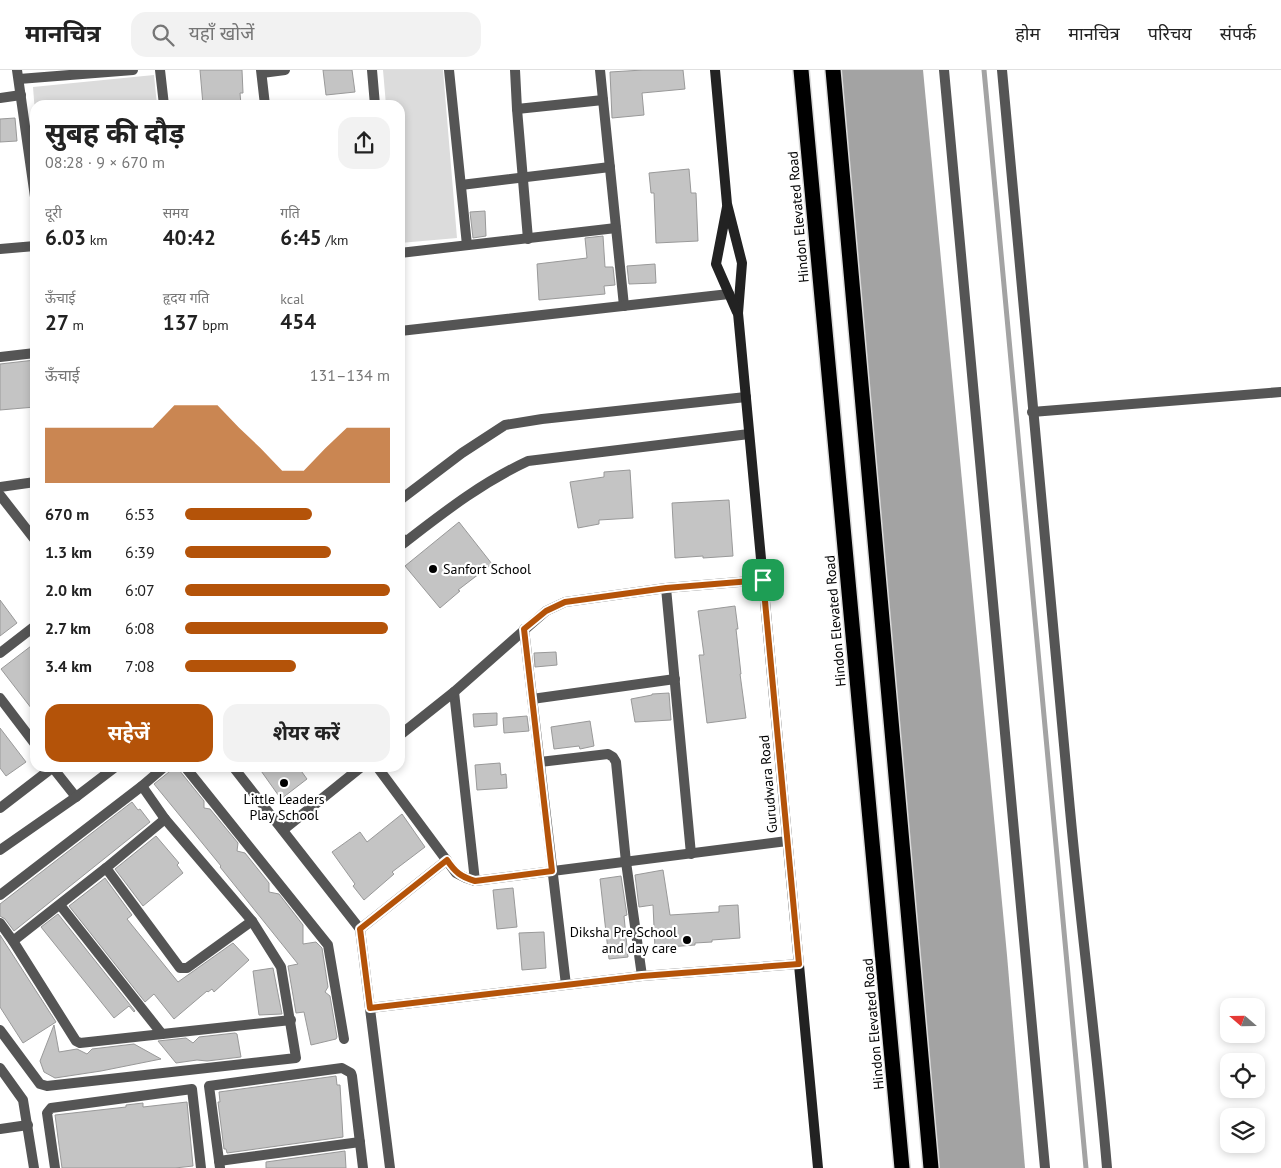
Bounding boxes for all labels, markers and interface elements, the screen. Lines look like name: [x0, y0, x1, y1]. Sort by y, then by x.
search box: [131, 12, 481, 57]
text: मानचित्र: [25, 18, 101, 49]
icon: search: [149, 21, 177, 49]
text: यहाँ खोजें: [189, 21, 254, 45]
text: होम: [1015, 22, 1040, 45]
text: मानचित्र: [1068, 22, 1120, 45]
text: परिचय: [1148, 22, 1192, 45]
text: संपर्क: [1220, 22, 1256, 45]
text: सुबह की दौड़: [45, 114, 184, 151]
button: share: [338, 117, 390, 169]
street label: Hindon Elevated Road: [783, 150, 813, 284]
text: 08:28 · 9 × 670 m: [45, 152, 165, 172]
text: दूरी: [45, 204, 62, 222]
text: समय: [163, 204, 189, 222]
text: गति: [280, 204, 300, 222]
text: 6.03: [45, 224, 86, 251]
text: 40:42: [163, 224, 216, 251]
text: 6:45: [280, 224, 322, 251]
text: km: [86, 231, 108, 249]
text: /km: [322, 231, 348, 249]
text: ऊँचाई: [45, 289, 75, 307]
text: हृदय गति: [163, 289, 209, 307]
text: kcal: [280, 290, 304, 308]
text: 454: [280, 308, 316, 335]
text: 27: [45, 309, 69, 336]
text: 137: [163, 309, 198, 336]
text: m: [69, 316, 84, 334]
text: bpm: [198, 316, 229, 334]
text: ऊँचाई: [45, 365, 80, 385]
text: 131–134 m: [310, 365, 390, 385]
text: 670 m: [45, 504, 89, 524]
text: 6:53: [125, 504, 155, 524]
text: 1.3 km: [45, 542, 92, 562]
text: 6:39: [125, 542, 155, 562]
street label: Hindon Elevated Road: [820, 554, 850, 688]
pin: [742, 559, 784, 601]
place label: Sanfort School: [443, 560, 531, 578]
marker: Sanfort School: [427, 563, 439, 575]
icon: arrive: [749, 566, 777, 594]
text: 2.0 km: [45, 580, 92, 600]
text: 6:07: [125, 580, 155, 600]
text: 2.7 km: [45, 618, 91, 638]
text: 6:08: [125, 618, 155, 638]
text: 3.4 km: [45, 656, 92, 676]
text: 7:08: [125, 656, 155, 676]
button: सहेजें: [45, 704, 213, 762]
button: शेयर करें: [223, 704, 390, 762]
street label: Gurudwara Road: [755, 734, 781, 834]
marker: Little Leaders Play School: [278, 777, 290, 789]
place label: Little Leaders Play School: [243, 790, 325, 824]
place label: Diksha Pre School and day care: [570, 923, 677, 957]
marker: Diksha Pre School and day care: [681, 934, 693, 946]
street label: Hindon Elevated Road: [858, 957, 888, 1091]
north arrow: [1220, 998, 1265, 1042]
map controls: [1220, 998, 1265, 1153]
button: locate: [1220, 1053, 1265, 1098]
button: layers: [1220, 1108, 1265, 1153]

